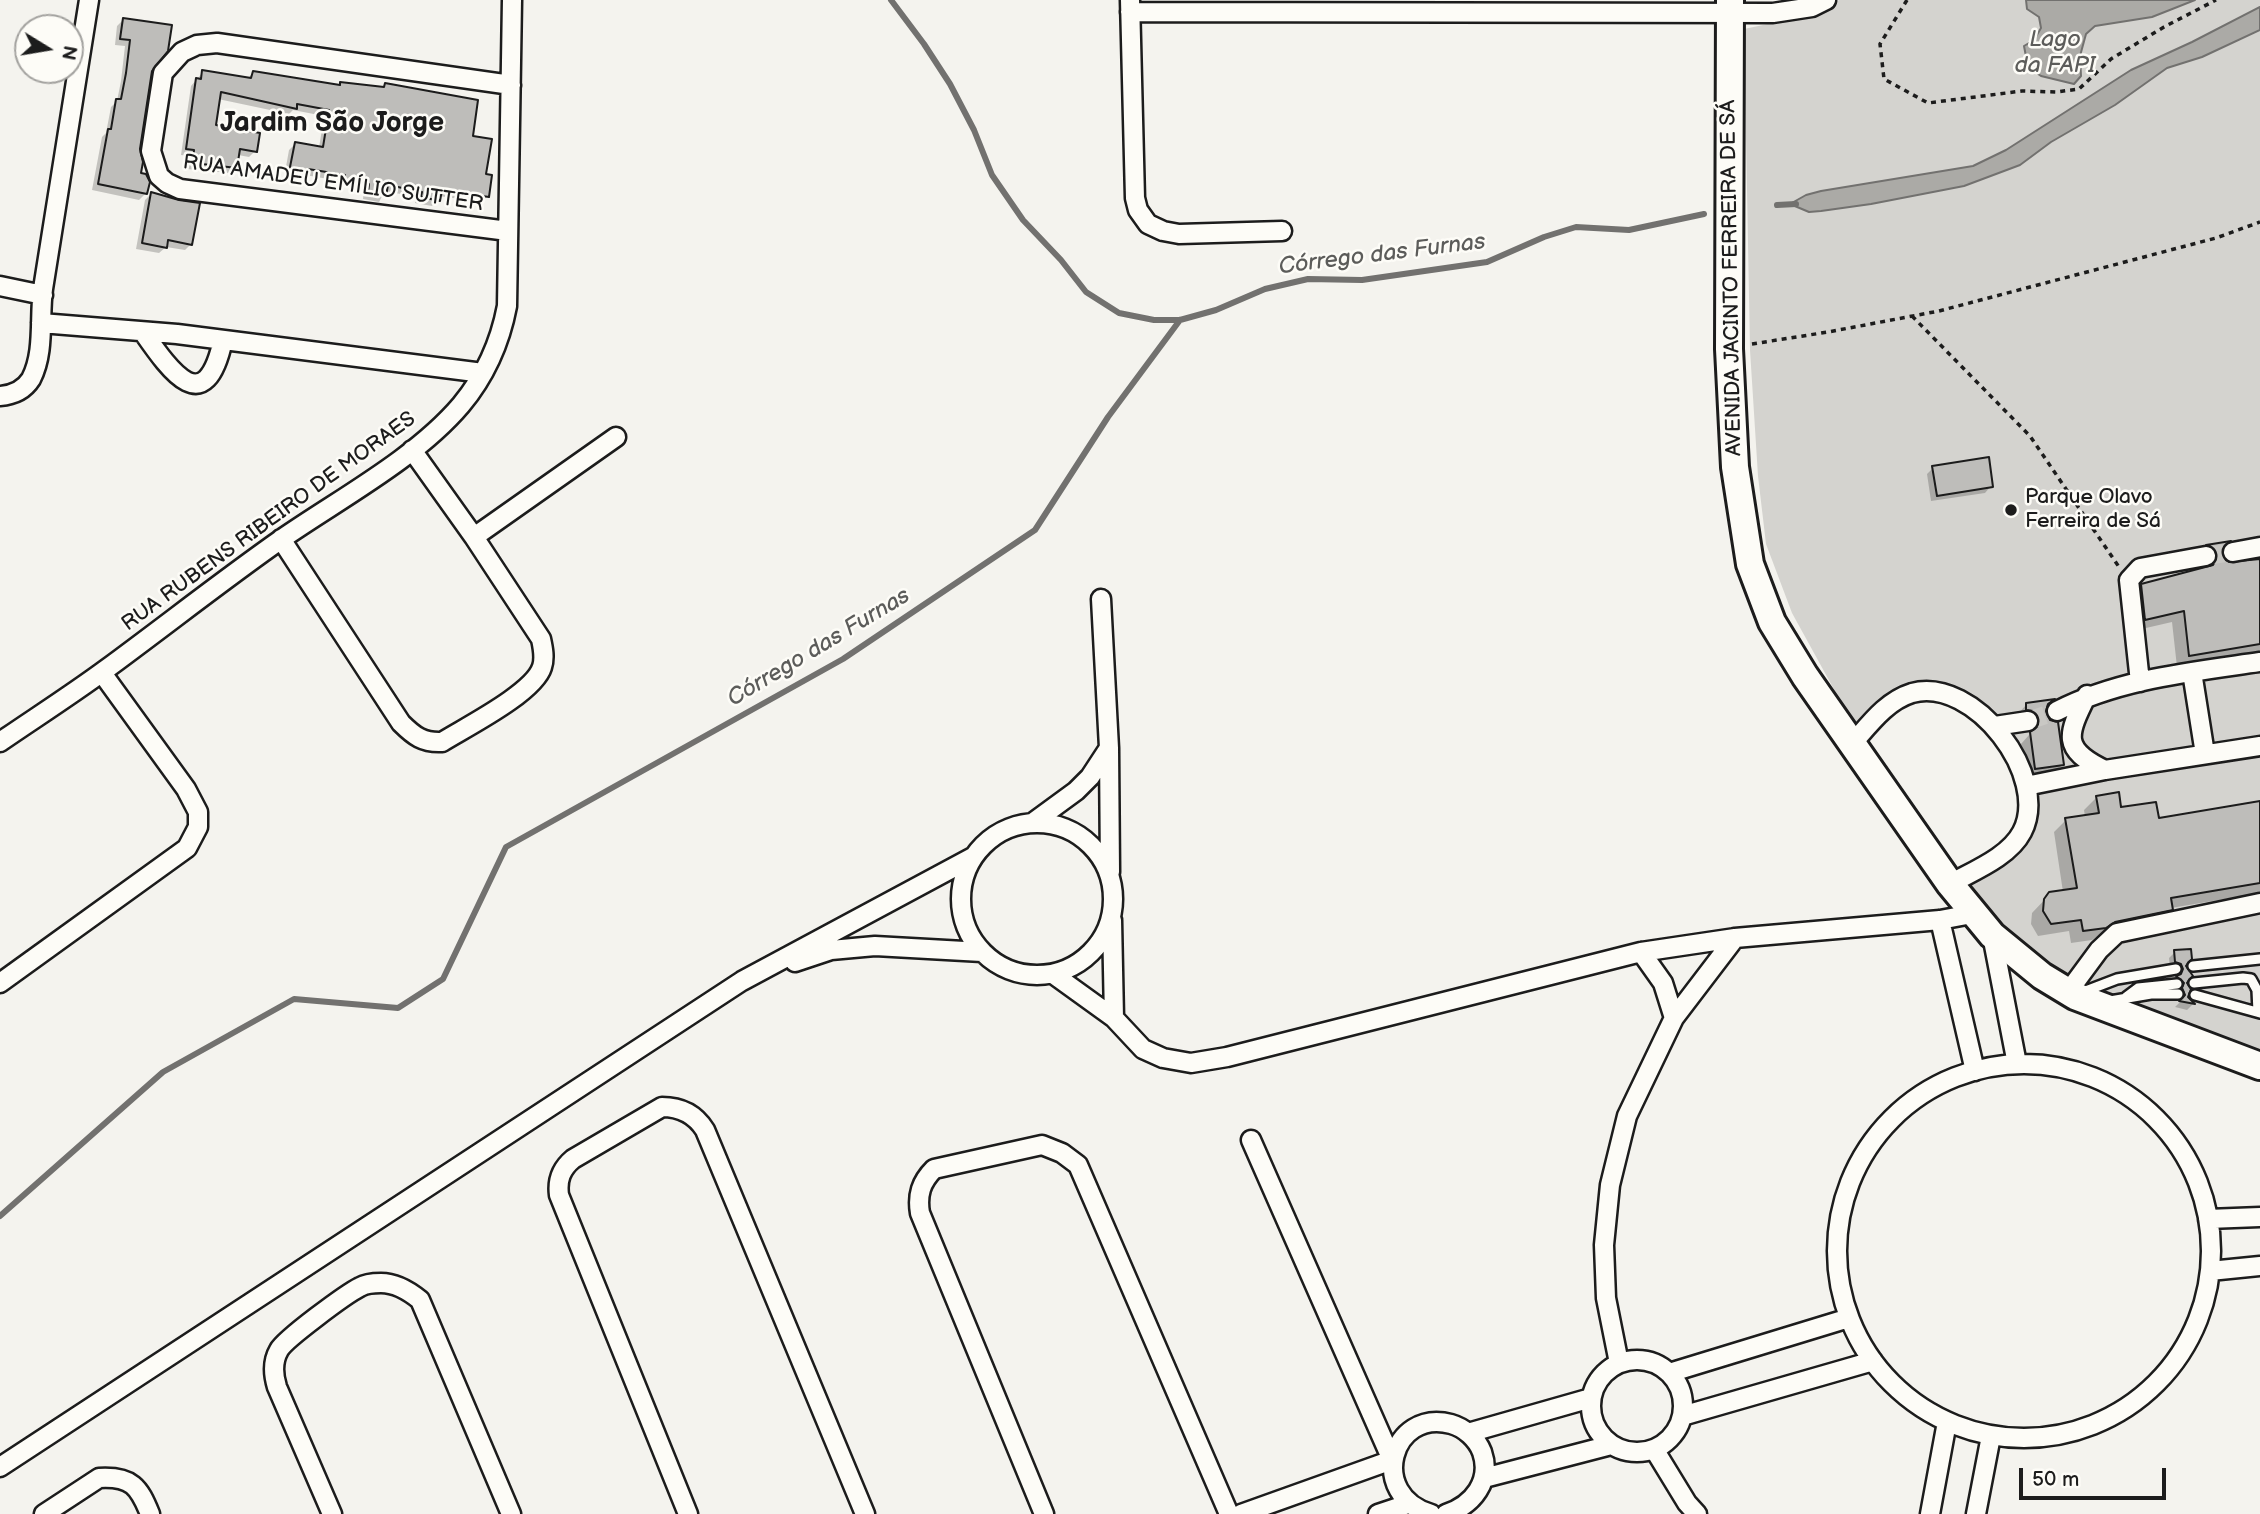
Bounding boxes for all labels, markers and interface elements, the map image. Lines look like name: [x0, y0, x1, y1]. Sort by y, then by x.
north arrow: [14, 14, 84, 84]
water label: Lago da FAPI: [2015, 26, 2095, 80]
text: N: [55, 44, 81, 62]
street label: AVENIDA JACINTO FERREIRA DE SÁ: [1716, 100, 1748, 456]
district label: Jardim São Jorge: [220, 107, 444, 141]
street label: RUA AMADEU EMÍLIO SUTTER: [181, 150, 485, 218]
water label: Córrego das Furnas: [1277, 229, 1487, 281]
street label: RUA RUBENS RIBEIRO DE MORAES: [117, 407, 421, 637]
place label: Parque Olavo Ferreira de Sá: [2025, 485, 2161, 535]
marker: Parque Olavo Ferreira de Sá: [2003, 502, 2019, 518]
water label: Córrego das Furnas: [723, 583, 915, 713]
scale bar: [2022, 1454, 2169, 1498]
text: 50 m: [2032, 1467, 2079, 1492]

